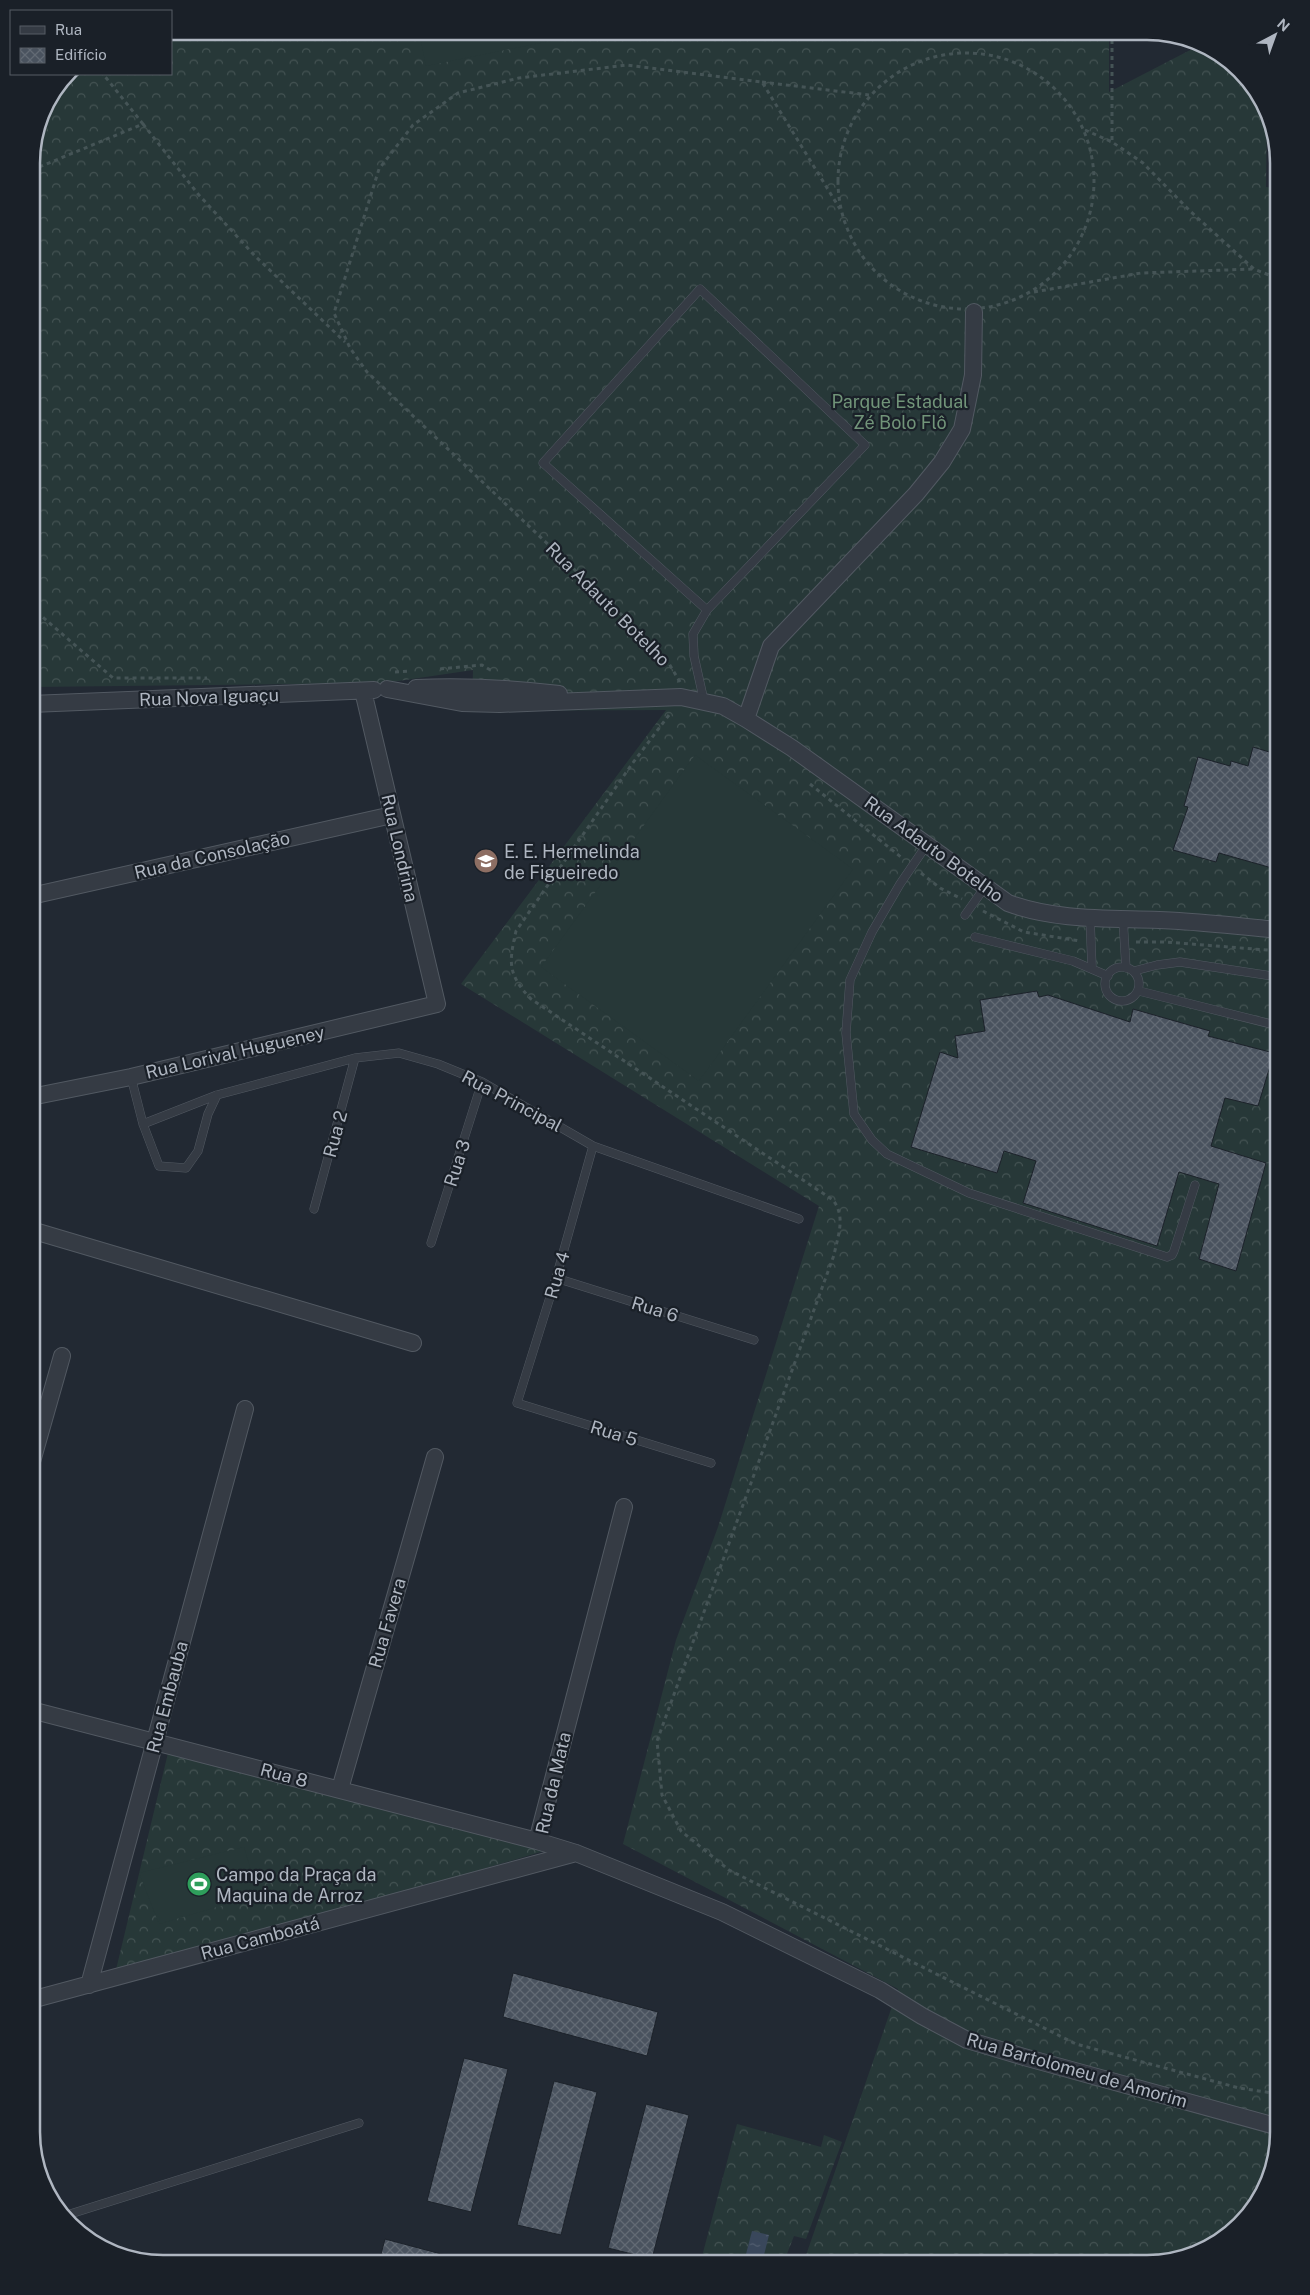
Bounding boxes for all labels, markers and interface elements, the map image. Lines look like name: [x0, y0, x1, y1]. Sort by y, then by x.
legend: [10, 10, 172, 75]
north arrow: [1250, 10, 1300, 60]
text: N: [1274, 16, 1293, 35]
text: Rua: [55, 21, 82, 38]
text: Edifício: [55, 46, 107, 63]
park label: Parque Estadual Zé Bolo Flô: [831, 391, 969, 433]
street label: Rua Adauto Botelho: [542, 538, 674, 670]
street label: Rua Nova Iguaçu: [139, 684, 279, 710]
street label: Rua Londrina: [377, 792, 423, 904]
street label: Rua Adauto Botelho: [860, 792, 1008, 906]
street label: Rua da Consolação: [132, 827, 292, 883]
place label: E. E. Hermelinda de Figueiredo: [504, 841, 640, 883]
school or university icon: E. E. Hermelinda de Figueiredo: [473, 848, 499, 874]
street label: Rua Lorival Hugueney: [143, 1021, 327, 1083]
street label: Rua Principal: [458, 1066, 566, 1136]
street label: Rua 2: [319, 1108, 351, 1160]
street label: Rua 3: [440, 1137, 474, 1189]
street label: Rua 4: [540, 1249, 574, 1301]
street label: Rua 6: [629, 1292, 681, 1326]
street label: Rua 5: [588, 1416, 640, 1450]
street label: Rua Favera: [364, 1576, 410, 1670]
street label: Rua Embauba: [142, 1639, 192, 1755]
street label: Rua da Mata: [531, 1730, 575, 1836]
street label: Rua 8: [258, 1759, 310, 1791]
place label: Campo da Praça da Maquina de Arroz: [216, 1864, 376, 1906]
sports icon: Campo da Praça da Maquina de Arroz: [186, 1871, 212, 1897]
street label: Rua Camboatá: [198, 1912, 322, 1964]
street label: Rua Bartolomeu de Amorim: [964, 2028, 1190, 2112]

